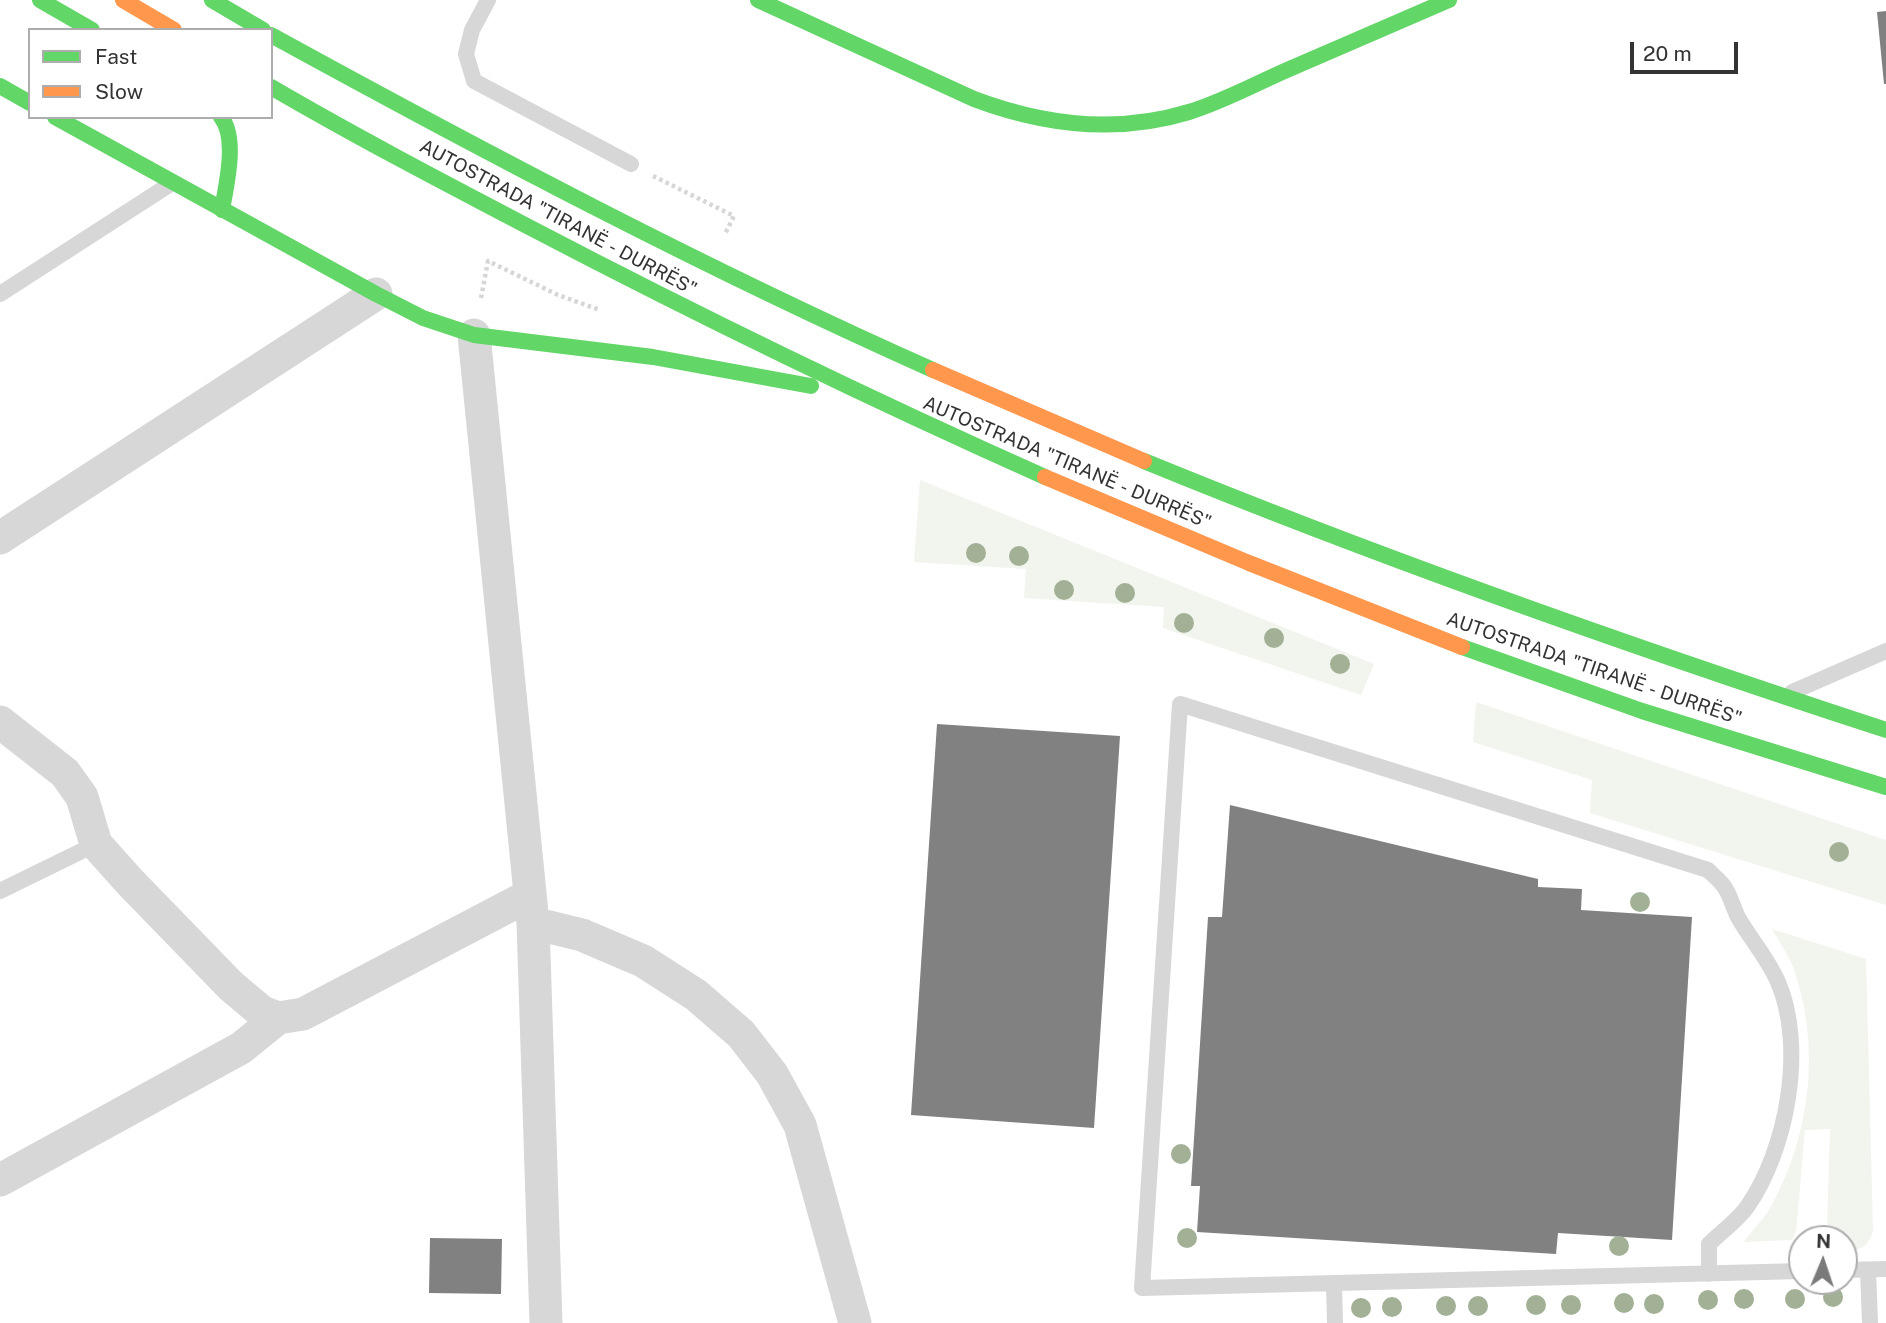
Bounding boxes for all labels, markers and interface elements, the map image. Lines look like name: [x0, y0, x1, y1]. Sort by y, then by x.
legend: [28, 28, 273, 119]
scale bar: [1634, 28, 1742, 72]
text: 20 m: [1643, 41, 1692, 66]
text: Fast: [95, 44, 137, 69]
text: Slow: [95, 79, 143, 104]
street label: AUTOSTRADA "TIRANË - DURRËS": [416, 135, 700, 301]
street label: AUTOSTRADA "TIRANË - DURRËS": [920, 392, 1214, 534]
street label: AUTOSTRADA "TIRANË - DURRËS": [1443, 608, 1745, 730]
north arrow: [1788, 1225, 1858, 1295]
text: N: [1816, 1230, 1831, 1252]

